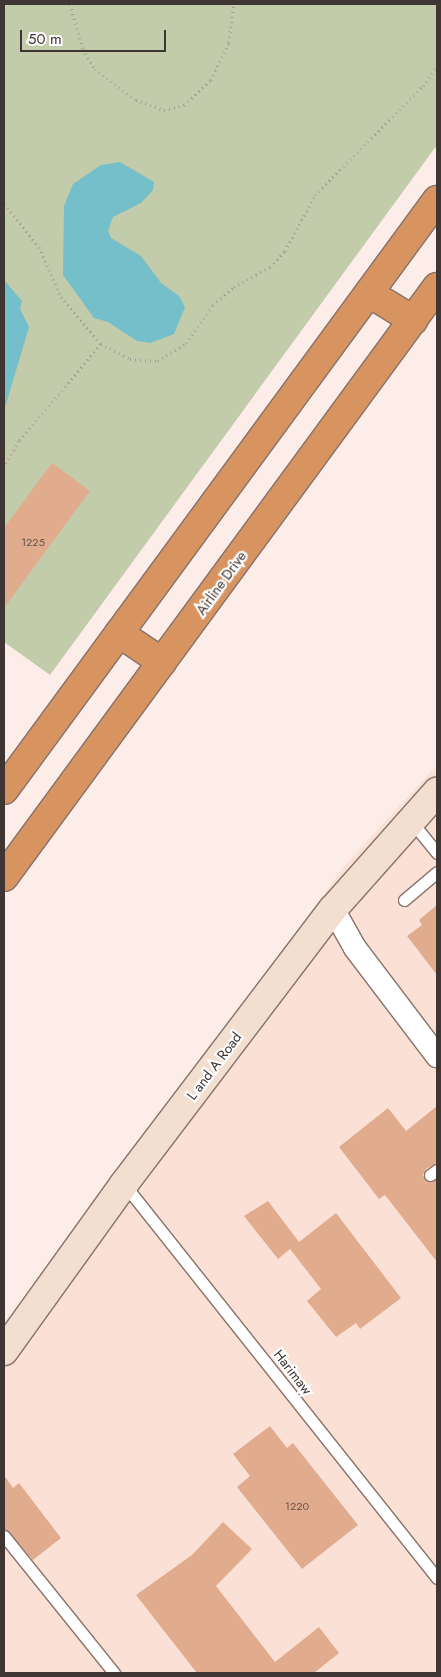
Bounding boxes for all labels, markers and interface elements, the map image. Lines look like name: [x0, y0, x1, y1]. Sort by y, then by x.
scale bar: [22, 20, 169, 52]
text: 50 m: [28, 28, 62, 50]
house number: 1225: [21, 535, 45, 549]
street label: Airline Drive: [192, 548, 250, 618]
street label: L and A Road: [183, 1029, 245, 1103]
street label: Harimaw: [270, 1346, 316, 1398]
house number: 1220: [285, 1499, 309, 1513]

